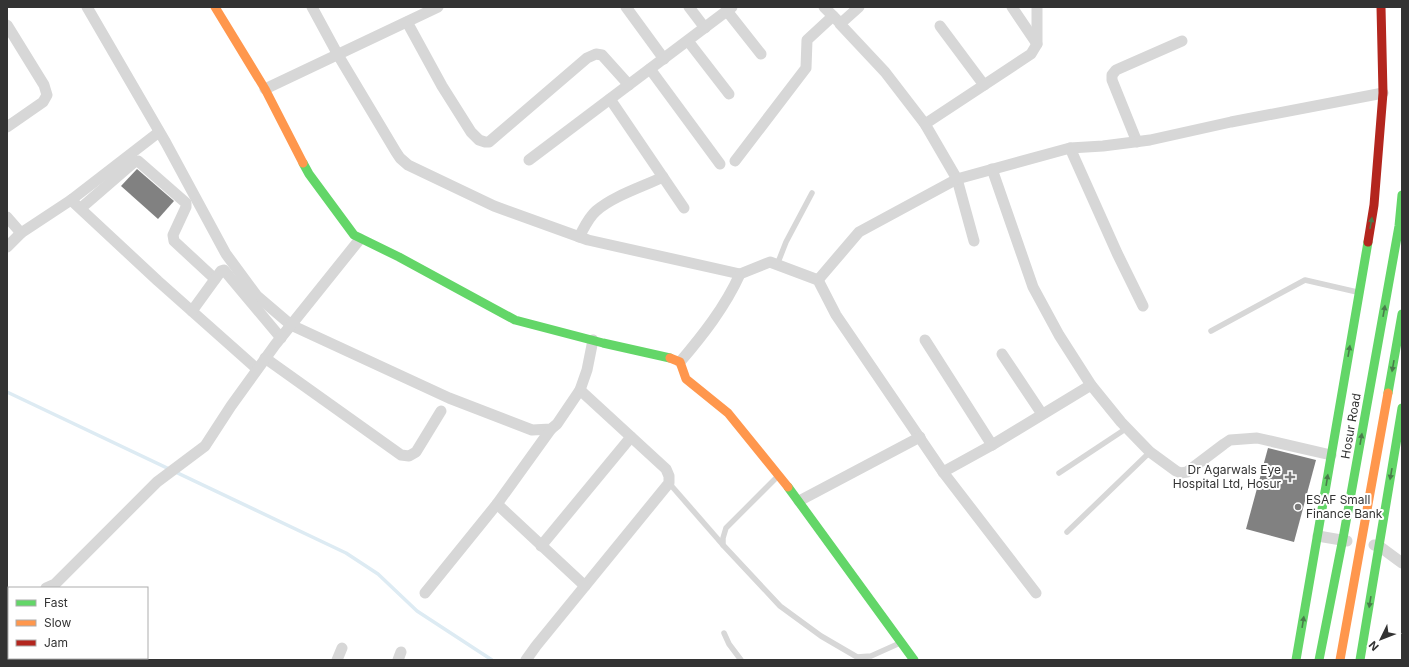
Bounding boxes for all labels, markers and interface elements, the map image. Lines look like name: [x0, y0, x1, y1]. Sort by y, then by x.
one-way arrow: [1368, 217, 1374, 229]
one-way arrow: [1381, 305, 1387, 318]
one-way arrow: [1346, 345, 1352, 358]
one-way arrow: [1390, 360, 1396, 372]
street label: Hosur Road: [1337, 392, 1364, 460]
one-way arrow: [1358, 433, 1364, 446]
place label: Dr Agarwals Eye Hospital Ltd, Hosur: [1173, 462, 1281, 491]
one-way arrow: [1388, 468, 1394, 480]
marker: Dr Agarwals Eye Hospital Ltd, Hosur: [1284, 471, 1296, 483]
one-way arrow: [1324, 474, 1330, 486]
place label: ESAF Small Finance Bank: [1306, 492, 1383, 521]
marker: ESAF Small Finance Bank: [1293, 502, 1303, 512]
legend: [8, 587, 148, 659]
text: Fast: [44, 595, 68, 610]
one-way arrow: [1367, 596, 1373, 609]
text: Slow: [44, 615, 72, 630]
one-way arrow: [1300, 615, 1306, 628]
north arrow: [1361, 619, 1401, 659]
text: Jam: [44, 635, 68, 650]
text: N: [1366, 638, 1382, 654]

